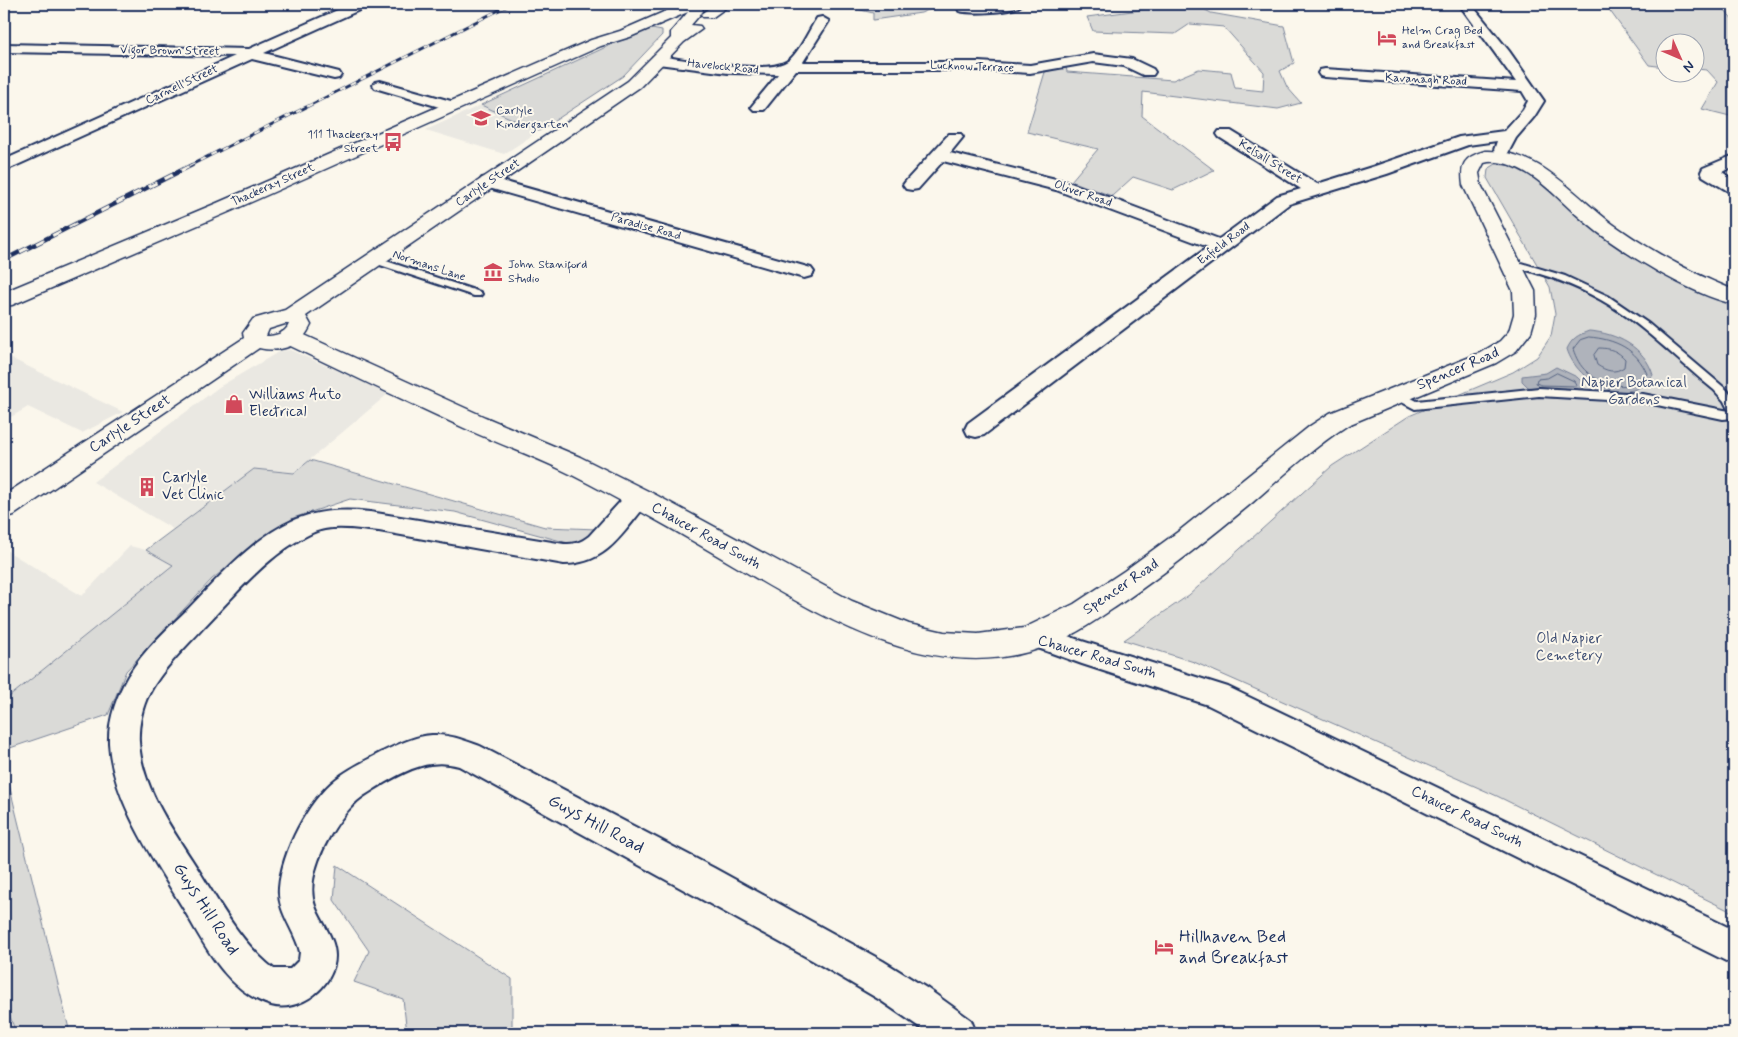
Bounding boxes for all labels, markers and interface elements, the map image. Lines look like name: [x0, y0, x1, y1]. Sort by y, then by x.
place label: Helm Crag Bed and Breakfast: [1402, 23, 1483, 53]
hotel icon: Helm Crag Bed and Breakfast: [1376, 27, 1398, 49]
north arrow: [1656, 32, 1706, 82]
street label: Vigor Brown Street: [120, 42, 221, 61]
street label: Havelock Road: [687, 55, 759, 79]
text: N: [1679, 57, 1698, 76]
street label: Lucknow Terrace: [930, 58, 1014, 76]
street label: Carnell Street: [143, 61, 221, 109]
street label: Kavanagh Road: [1385, 70, 1467, 90]
place label: Carlyle Kindergarten: [496, 103, 569, 134]
school or university icon: Carlyle Kindergarten: [470, 107, 492, 129]
place label: 111 Thackeray Street: [308, 127, 378, 157]
bus stop icon: 111 Thackeray Street: [382, 131, 404, 153]
street label: Kelsall Street: [1235, 136, 1305, 188]
street label: Carlyle Street: [453, 155, 524, 211]
street label: Thackeray Street: [229, 159, 317, 211]
street label: Oliver Road: [1052, 177, 1114, 211]
street label: Paradise Road: [609, 209, 683, 245]
street label: Enfield Road: [1194, 219, 1254, 269]
street label: Normans Lane: [390, 247, 468, 285]
place label: John Staniford Studio: [508, 257, 587, 287]
museum icon: John Staniford Studio: [482, 261, 504, 283]
street label: Spencer Road: [1414, 343, 1502, 395]
park label: Napier Botanical Gardens: [1581, 373, 1687, 410]
place label: Williams Auto Electrical: [249, 385, 341, 422]
street label: Carlyle Street: [85, 390, 175, 458]
shop icon: Williams Auto Electrical: [223, 393, 245, 415]
place label: Carlyle Vet Clinic: [162, 468, 224, 505]
building icon: Carlyle Vet Clinic: [136, 476, 158, 498]
street label: Chaucer Road South: [648, 498, 764, 574]
street label: Spencer Road: [1079, 554, 1163, 620]
park label: Old Napier Cemetery: [1536, 629, 1603, 666]
street label: Chaucer Road South: [1035, 631, 1159, 683]
street label: Chaucer Road South: [1408, 781, 1526, 853]
street label: Guys Hill Road: [544, 789, 648, 859]
street label: Guys Hill Road: [167, 858, 245, 960]
place label: Hillhaven Bed and Breakfast: [1179, 925, 1289, 970]
hotel icon: Hillhaven Bed and Breakfast: [1153, 936, 1175, 958]

